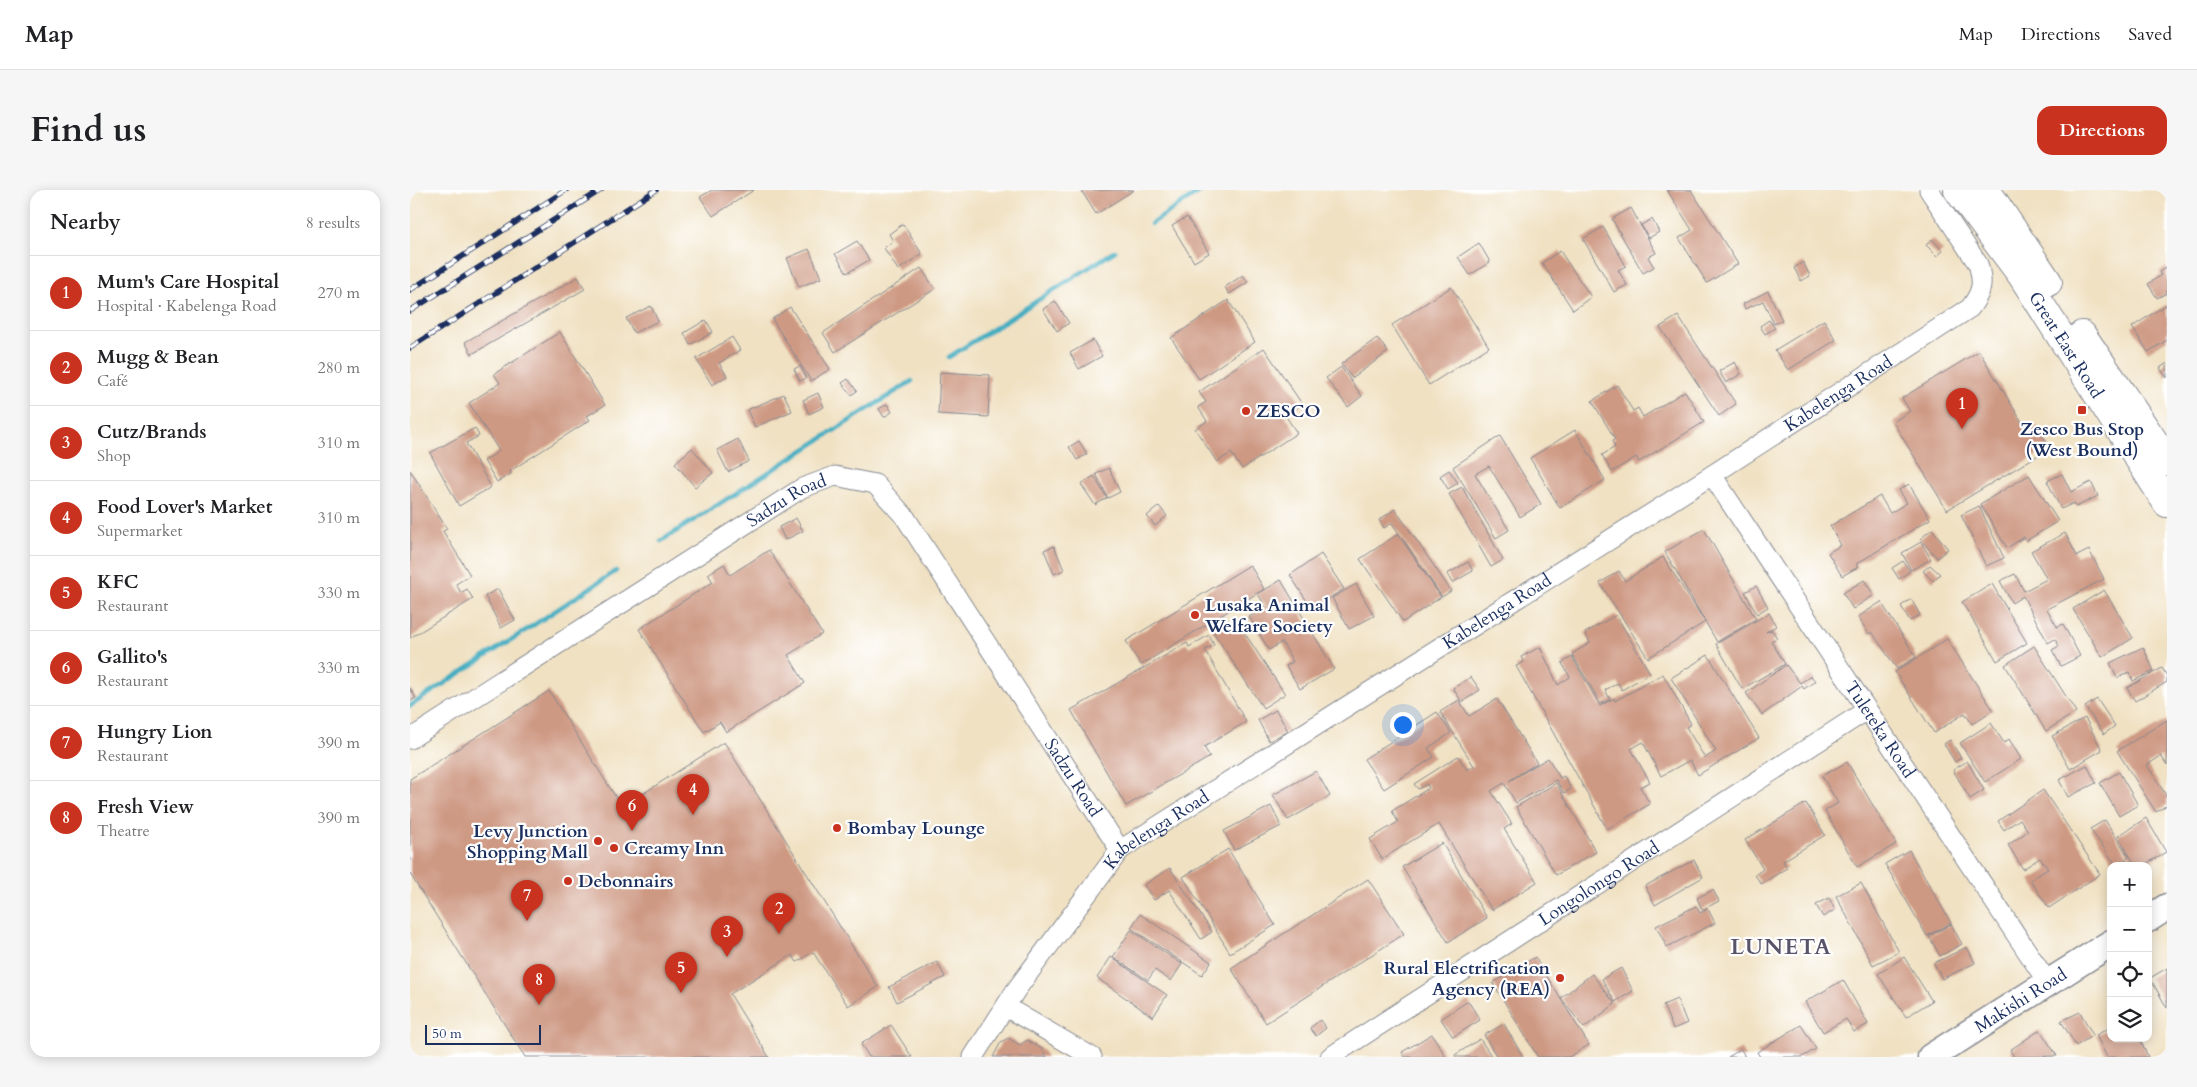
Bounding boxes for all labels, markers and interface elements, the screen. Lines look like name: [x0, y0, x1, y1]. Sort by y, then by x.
text: Map: [25, 18, 74, 51]
text: Map: [1959, 22, 1993, 47]
text: Directions: [2021, 22, 2100, 47]
text: Saved: [2128, 22, 2172, 47]
text: Find us: [30, 106, 146, 154]
button: Directions: [2037, 106, 2167, 155]
text: Nearby: [50, 208, 121, 237]
text: 8 results: [306, 212, 360, 234]
text: Mum's Care Hospital: [97, 269, 279, 295]
text: 1: [62, 282, 70, 304]
text: 270 m: [318, 282, 360, 304]
street label: Great East Road: [2023, 287, 2110, 403]
text: Hospital · Kabelenga Road: [97, 295, 277, 317]
text: Mugg & Bean: [97, 344, 219, 370]
street label: Kabelenga Road: [1779, 349, 1897, 438]
text: 2: [62, 357, 70, 379]
text: 280 m: [318, 357, 360, 379]
text: Café: [97, 370, 128, 392]
pin: 1: [1946, 388, 1978, 429]
place label: ZESCO: [1256, 399, 1321, 424]
marker: Zesco Bus Stop (West Bound): [2076, 404, 2088, 416]
marker: ZESCO: [1240, 405, 1252, 417]
place label: Zesco Bus Stop (West Bound): [2020, 417, 2144, 463]
text: Cutz/Brands: [97, 419, 206, 445]
text: 3: [62, 432, 70, 454]
text: 310 m: [318, 432, 360, 454]
text: Shop: [97, 445, 131, 467]
street label: Sadzu Road: [741, 468, 830, 533]
text: Food Lover's Market: [97, 494, 272, 520]
text: 4: [62, 507, 70, 529]
text: 310 m: [318, 507, 360, 529]
text: Supermarket: [97, 520, 183, 542]
street label: Kabelenga Road: [1438, 567, 1556, 655]
text: KFC: [97, 569, 138, 595]
text: 5: [62, 582, 70, 604]
text: 330 m: [318, 582, 360, 604]
place label: Lusaka Animal Welfare Society: [1204, 593, 1334, 639]
text: Restaurant: [97, 595, 168, 617]
marker: Lusaka Animal Welfare Society: [1189, 609, 1201, 621]
text: Gallito's: [97, 644, 168, 670]
text: 6: [62, 657, 70, 679]
text: 330 m: [318, 657, 360, 679]
text: Restaurant: [97, 670, 168, 692]
street label: Tuleteka Road: [1839, 676, 1922, 783]
your location: [1390, 712, 1416, 738]
text: Hungry Lion: [97, 719, 213, 745]
text: 7: [62, 732, 70, 754]
text: 390 m: [318, 732, 360, 754]
street label: Sadzu Road: [1039, 733, 1108, 822]
text: Restaurant: [97, 745, 168, 767]
pin: 4: [677, 774, 709, 815]
street label: Kabelenga Road: [1097, 784, 1214, 874]
pin: 6: [616, 790, 648, 831]
text: Fresh View: [97, 794, 194, 820]
text: 8: [62, 807, 70, 829]
text: 390 m: [318, 807, 360, 829]
place label: Bombay Lounge: [847, 816, 985, 841]
place label: Levy Junction Shopping Mall: [467, 819, 588, 865]
text: Theatre: [97, 820, 150, 842]
marker: Bombay Lounge: [831, 822, 843, 834]
marker: Levy Junction Shopping Mall: [592, 835, 604, 847]
street label: Longolongo Road: [1533, 835, 1664, 932]
place label: Creamy Inn: [624, 836, 725, 861]
marker: Creamy Inn: [608, 842, 620, 854]
map controls: [2107, 862, 2152, 1042]
button: +: [2107, 862, 2152, 907]
place label: Debonnairs: [578, 869, 673, 894]
marker: Debonnairs: [562, 875, 574, 887]
pin: 7: [511, 880, 543, 921]
pin: 2: [763, 893, 795, 934]
button: −: [2107, 907, 2152, 952]
pin: 3: [711, 916, 743, 957]
district label: LUNETA: [1730, 932, 1832, 962]
pin: 5: [665, 952, 697, 993]
button: locate: [2107, 952, 2152, 997]
place label: Rural Electrification Agency (REA): [1384, 956, 1550, 1002]
street label: Makishi Road: [1970, 961, 2072, 1039]
pin: 8: [523, 964, 555, 1005]
marker: Rural Electrification Agency (REA): [1554, 972, 1566, 984]
button: layers: [2107, 997, 2152, 1042]
scale bar: [425, 1022, 541, 1045]
text: 50 m: [432, 1024, 462, 1043]

